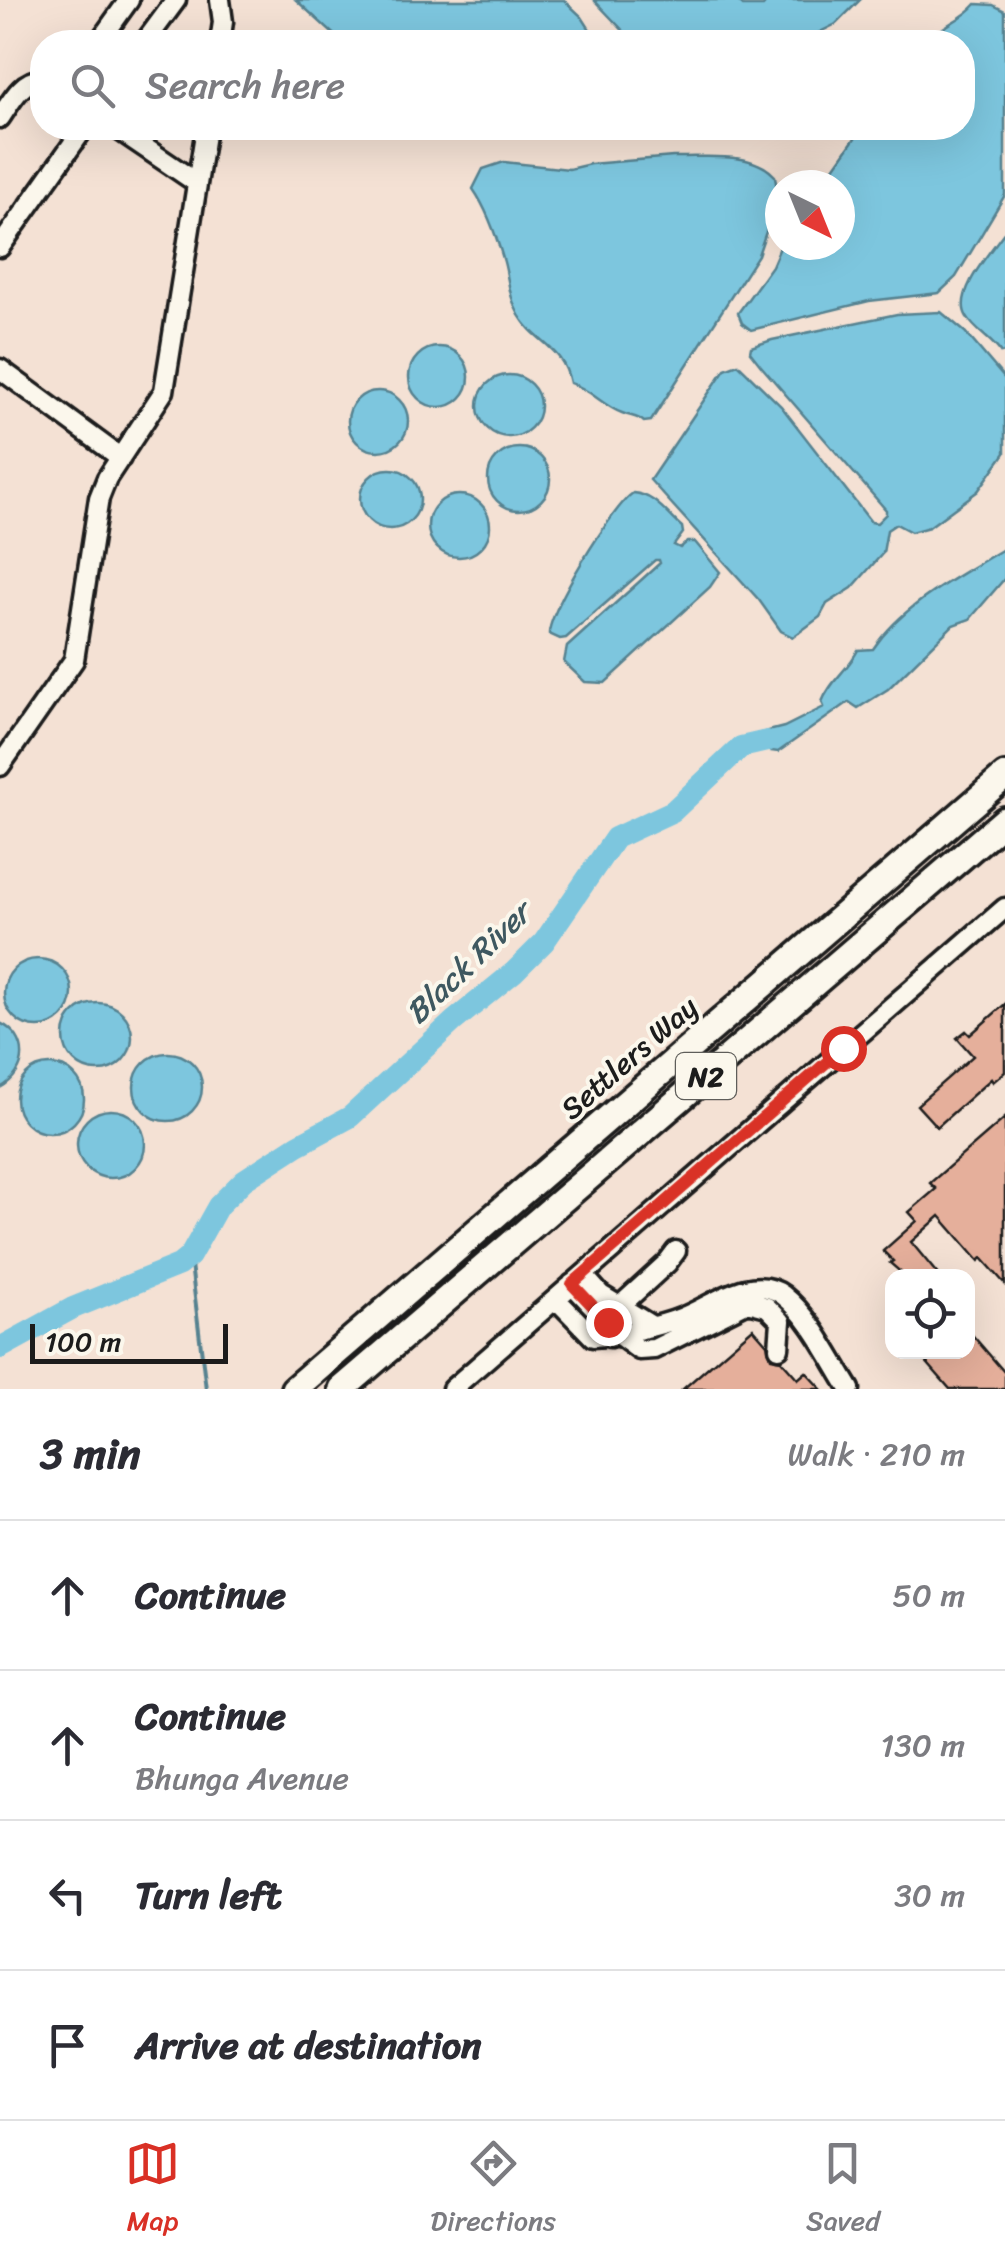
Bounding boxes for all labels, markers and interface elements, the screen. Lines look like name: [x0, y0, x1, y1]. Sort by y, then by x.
search box: [30, 30, 975, 140]
text: Search here: [145, 52, 345, 119]
icon: search: [65, 58, 120, 113]
north arrow: [765, 170, 855, 260]
water label: Black River: [391, 883, 549, 1038]
street label: Settlers Way: [547, 982, 711, 1134]
route start: [821, 1026, 867, 1072]
road number: N2: [676, 1053, 736, 1099]
map controls: [885, 1269, 975, 1359]
button: locate: [885, 1269, 975, 1359]
route end: [586, 1300, 632, 1346]
text: 100 m: [45, 1317, 121, 1366]
scale bar: [30, 1319, 228, 1364]
text: 3 min: [40, 1417, 140, 1491]
text: Walk · 210 m: [788, 1426, 965, 1483]
text: Continue: [135, 1562, 286, 1629]
text: 50 m: [892, 1567, 965, 1624]
icon: ahead: [40, 1568, 95, 1623]
text: Continue: [135, 1683, 286, 1750]
text: 130 m: [881, 1717, 965, 1774]
icon: ahead: [40, 1718, 95, 1773]
text: Bhunga Avenue: [135, 1750, 349, 1807]
text: Turn left: [135, 1862, 281, 1929]
text: 30 m: [894, 1867, 965, 1924]
icon: left: [40, 1868, 95, 1923]
text: Arrive at destination: [135, 2012, 482, 2079]
icon: arrive: [40, 2018, 95, 2073]
tab: Map: [125, 2136, 180, 2245]
tab: Directions: [430, 2136, 556, 2245]
tab: Saved: [806, 2136, 880, 2245]

